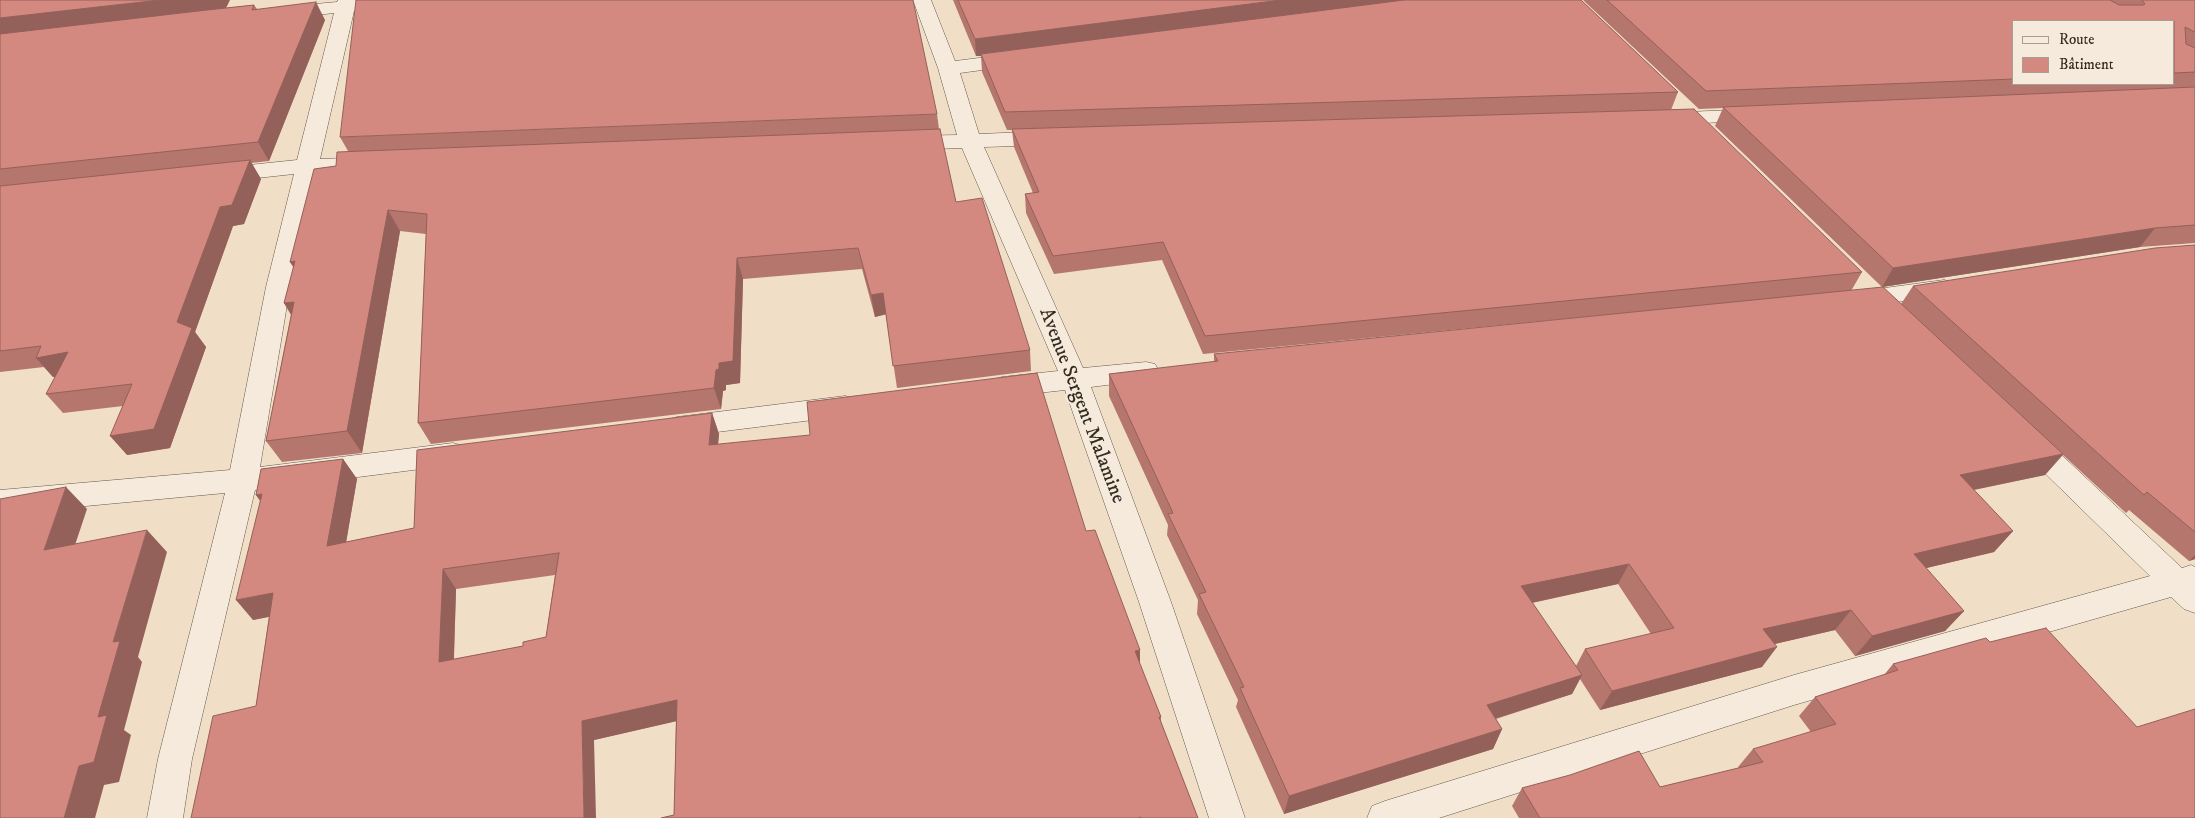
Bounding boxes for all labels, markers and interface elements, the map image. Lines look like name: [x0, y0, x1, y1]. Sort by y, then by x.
legend: [2012, 20, 2175, 85]
text: Route: [2059, 30, 2094, 49]
text: Bâtiment: [2059, 55, 2114, 74]
street label: Avenue Sergent Malamine: [1033, 305, 1129, 507]

